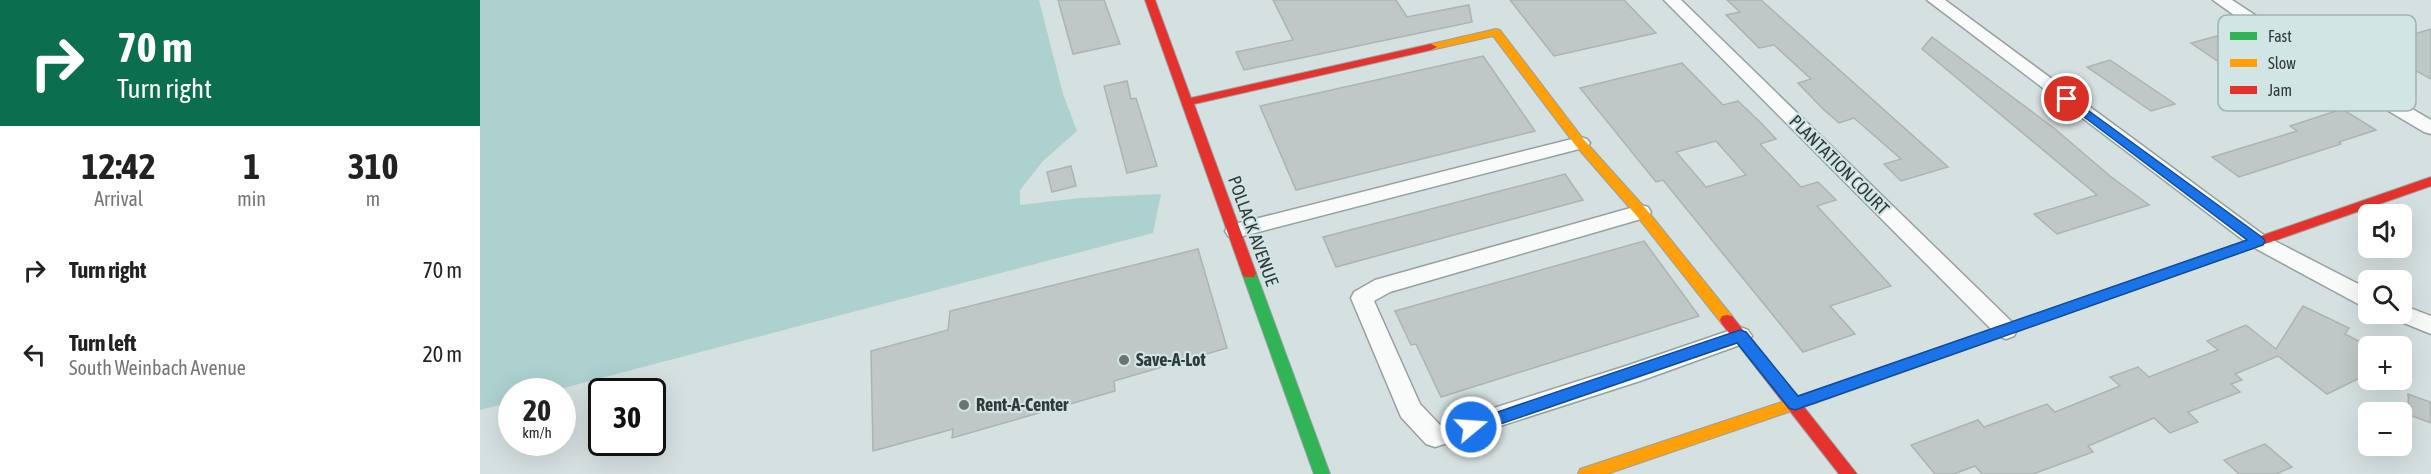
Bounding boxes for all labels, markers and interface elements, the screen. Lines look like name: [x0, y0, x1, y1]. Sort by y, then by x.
legend: [2218, 15, 2416, 111]
text: 70 m: [117, 23, 192, 71]
icon: right: [18, 24, 96, 102]
text: Fast: [2268, 27, 2292, 45]
text: Slow: [2268, 54, 2296, 72]
text: Turn right: [117, 73, 212, 104]
pin: [2041, 73, 2092, 124]
text: Jam: [2268, 81, 2292, 99]
icon: arrive: [2050, 82, 2083, 115]
street label: PLANTATION COURT: [1785, 110, 1894, 219]
text: 12:42: [82, 145, 156, 187]
text: 1: [243, 145, 260, 187]
text: 310: [348, 145, 398, 187]
street label: POLLACK AVENUE: [1224, 173, 1283, 289]
text: Arrival: [94, 187, 143, 210]
text: min: [237, 187, 266, 210]
text: m: [366, 187, 380, 210]
map controls: [2358, 204, 2412, 456]
button: sound: [2358, 204, 2412, 258]
icon: right: [18, 254, 51, 287]
text: Turn right: [69, 257, 146, 283]
text: 70 m: [422, 257, 462, 283]
button: search: [2358, 270, 2412, 324]
text: Turn left: [69, 330, 136, 356]
button: +: [2358, 336, 2412, 390]
icon: left: [18, 338, 51, 371]
text: 20 m: [422, 341, 462, 367]
place label: Save-A-Lot: [1136, 349, 1207, 370]
marker: Save-A-Lot: [1117, 353, 1131, 367]
text: South Weinbach Avenue: [69, 356, 246, 379]
speed limit sign: 30: [588, 378, 666, 456]
text: 20: [523, 393, 551, 427]
place label: Rent-A-Center: [976, 394, 1069, 415]
position arrow: [1439, 395, 1503, 459]
marker: Rent-A-Center: [957, 398, 971, 412]
button: −: [2358, 402, 2412, 456]
text: km/h: [522, 424, 552, 441]

